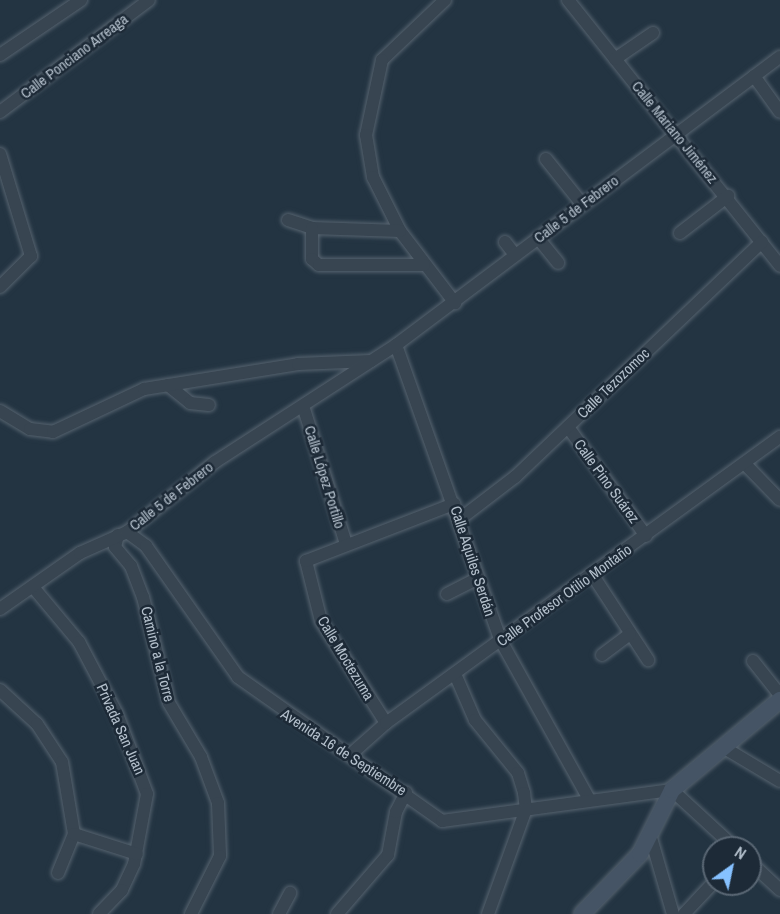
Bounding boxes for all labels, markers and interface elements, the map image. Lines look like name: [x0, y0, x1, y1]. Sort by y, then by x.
street label: Calle Ponciano Arreaga: [16, 10, 132, 102]
street label: Calle Mariano Jiménez: [628, 77, 722, 187]
street label: Calle 5 de Febrero: [530, 171, 622, 247]
street label: Calle Tezozomoc: [573, 344, 653, 422]
street label: Calle López Portillo: [301, 423, 349, 531]
street label: Calle Pino Suárez: [571, 436, 643, 526]
street label: Calle 5 de Febrero: [126, 458, 216, 534]
street label: Calle Aquiles Serdán: [447, 503, 499, 619]
street label: Calle Profesor Otilio Montaño: [493, 540, 635, 650]
street label: Camino a la Torre: [137, 604, 179, 704]
street label: Calle Moctezuma: [314, 613, 378, 703]
street label: Privada San Juan: [93, 681, 149, 777]
street label: Avenida 16 de Septiembre: [278, 705, 410, 799]
north arrow: [702, 836, 762, 896]
text: N: [731, 841, 751, 864]

